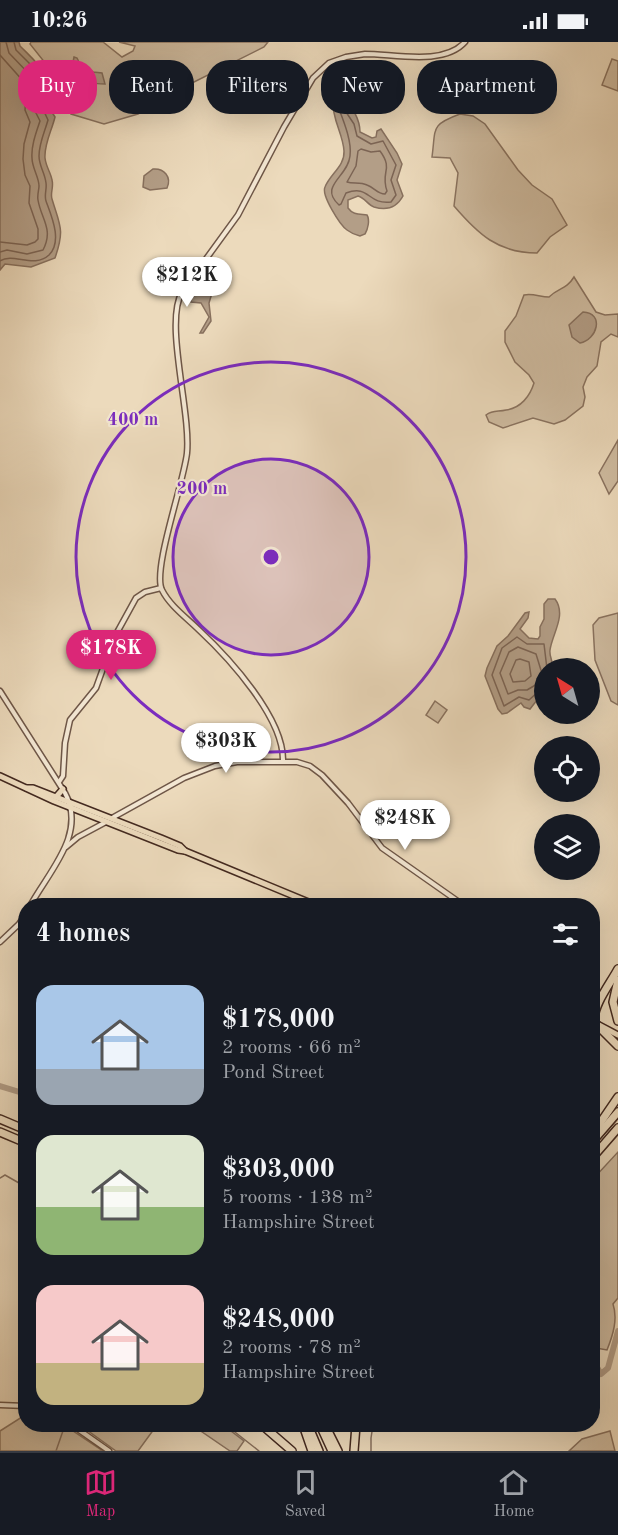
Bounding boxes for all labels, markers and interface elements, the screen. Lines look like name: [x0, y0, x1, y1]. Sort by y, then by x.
text: 10:26: [30, 10, 87, 32]
chip: Buy: [18, 60, 97, 114]
chip: Rent: [109, 60, 194, 114]
chip: Filters: [206, 60, 309, 114]
chip: New: [321, 60, 405, 114]
chip: Apartment: [417, 60, 557, 114]
pin: $212K: [145, 257, 229, 308]
text: $212K: [156, 266, 218, 286]
text: 400 m: [108, 411, 158, 429]
text: 200 m: [177, 480, 227, 498]
centre of rings: [261, 547, 281, 567]
pin: $178K: [69, 630, 153, 681]
text: $178K: [80, 639, 142, 659]
north arrow: [534, 658, 600, 724]
map controls: [534, 658, 600, 880]
pin: $303K: [184, 723, 268, 774]
text: $303K: [195, 732, 257, 752]
button: locate: [534, 736, 600, 802]
pin: $248K: [363, 800, 447, 851]
text: $248K: [374, 809, 436, 829]
button: layers: [534, 814, 600, 880]
icon: filters: [549, 918, 582, 951]
text: 4 homes: [36, 921, 130, 947]
text: $178,000: [222, 1007, 335, 1033]
icon: home: [84, 1009, 156, 1081]
text: 2 rooms · 66 m²: [222, 1038, 361, 1058]
text: Pond Street: [222, 1063, 324, 1083]
text: $303,000: [222, 1157, 335, 1183]
icon: home: [84, 1159, 156, 1231]
text: 5 rooms · 138 m²: [222, 1188, 372, 1208]
text: Hampshire Street: [222, 1213, 375, 1233]
text: $248,000: [222, 1307, 335, 1333]
icon: home: [84, 1309, 156, 1381]
text: 2 rooms · 78 m²: [222, 1338, 361, 1358]
text: Hampshire Street: [222, 1363, 375, 1383]
tab: Map: [84, 1466, 117, 1522]
tab: Saved: [285, 1466, 326, 1522]
tab: Home: [493, 1466, 534, 1522]

